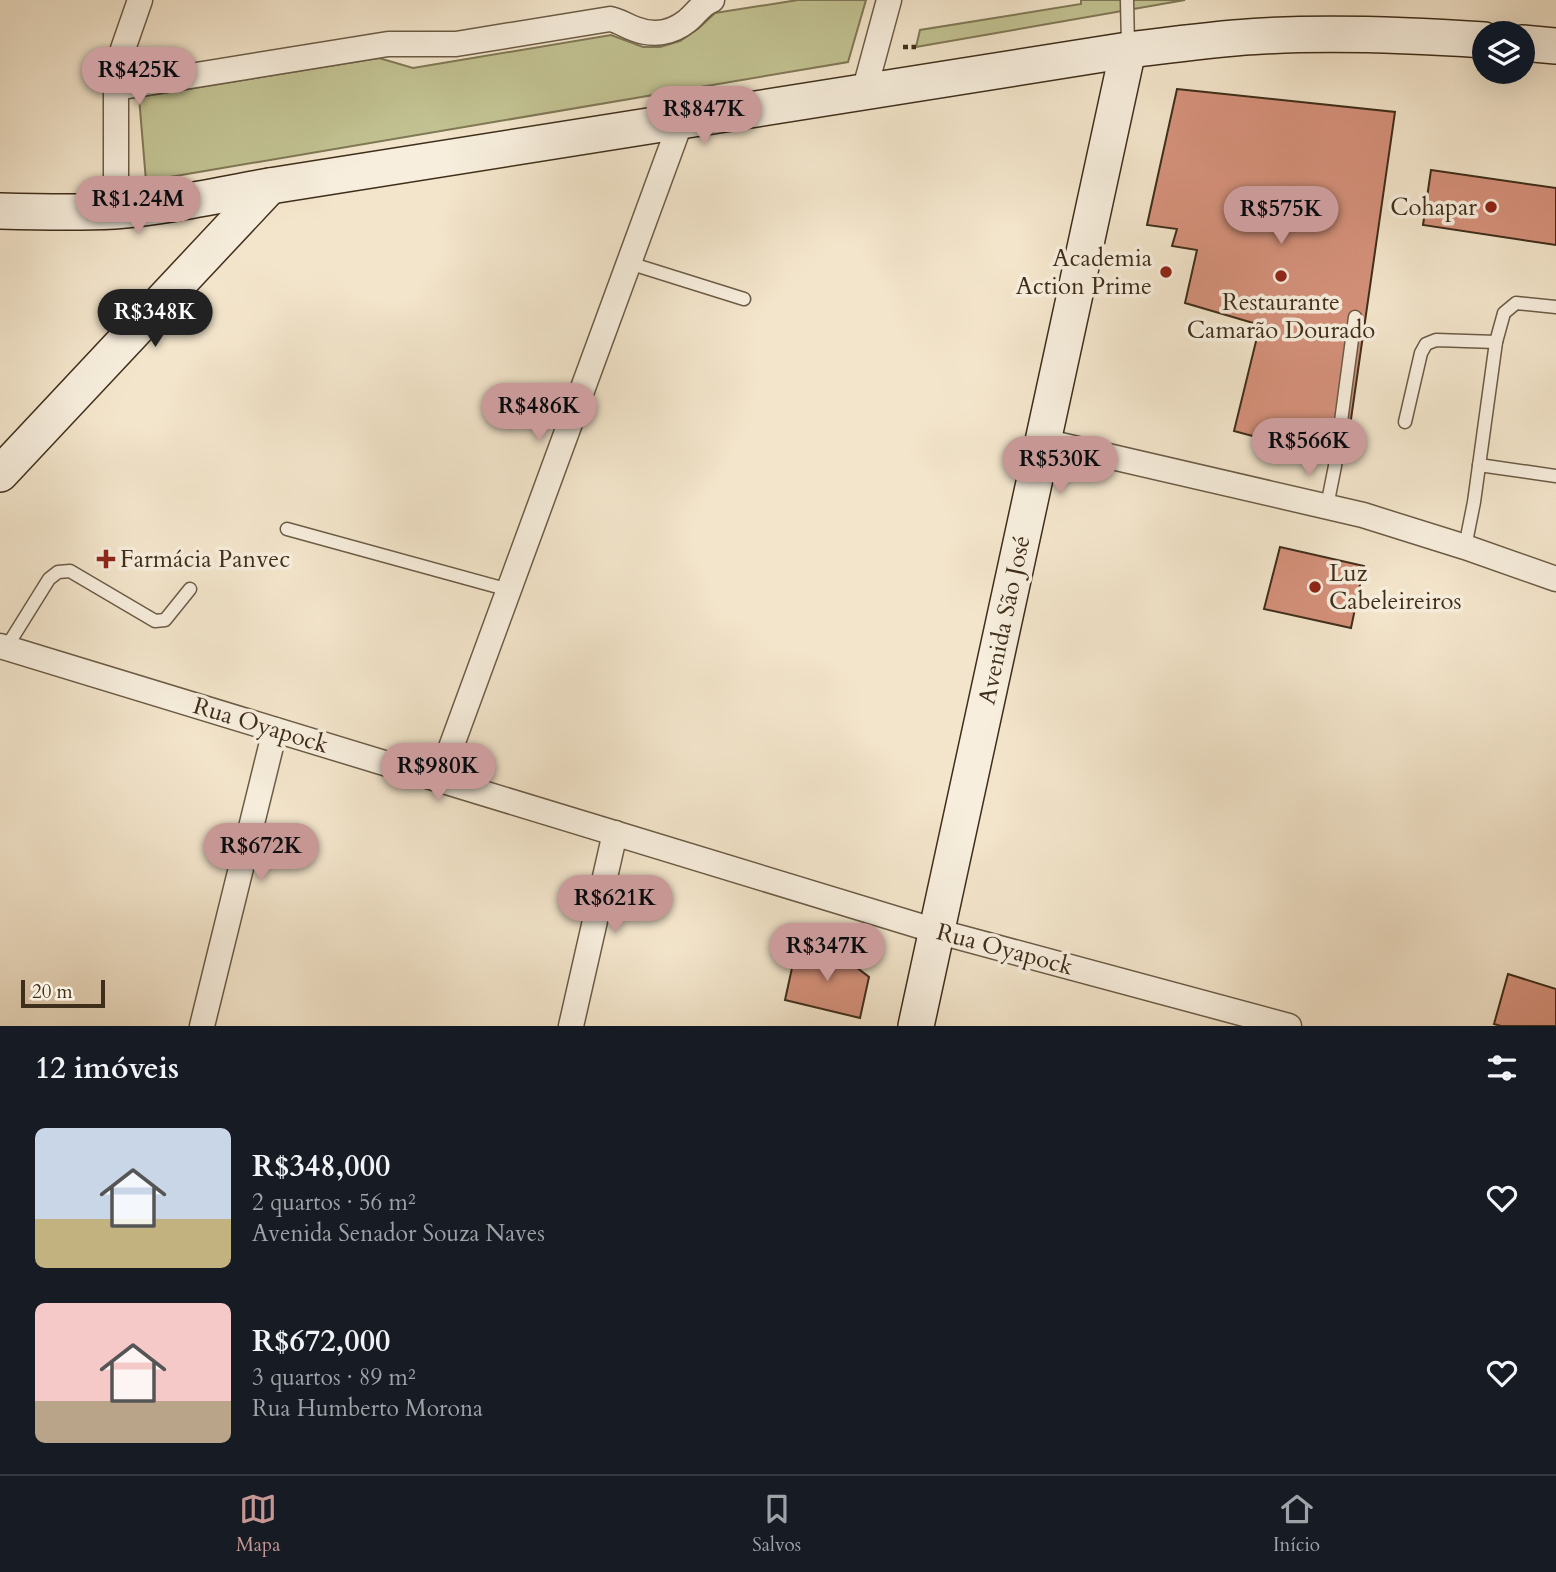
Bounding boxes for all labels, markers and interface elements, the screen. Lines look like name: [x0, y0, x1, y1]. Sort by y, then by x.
map controls: [1472, 21, 1535, 84]
button: layers: [1472, 21, 1535, 84]
pin: R$425K: [82, 48, 196, 107]
text: R$425K: [98, 54, 180, 85]
pin: R$847K: [647, 86, 761, 146]
text: R$847K: [663, 93, 745, 124]
pin: R$1.24M: [73, 176, 203, 236]
text: R$1.24M: [91, 183, 185, 214]
pin: R$575K: [1224, 187, 1338, 246]
place label: Cohapar: [1390, 191, 1477, 224]
text: R$575K: [1240, 193, 1322, 224]
marker: Cohapar: [1483, 199, 1499, 215]
place label: Academia Action Prime: [1016, 242, 1153, 303]
marker: Academia Action Prime: [1158, 264, 1174, 280]
marker: Restaurante Camarão Dourado: [1273, 268, 1289, 284]
place label: Restaurante Camarão Dourado: [1187, 286, 1375, 347]
pin: R$348K: [98, 290, 212, 349]
text: R$348K: [114, 296, 196, 327]
pin: R$486K: [482, 384, 596, 443]
text: R$486K: [498, 390, 580, 421]
pin: R$566K: [1252, 419, 1366, 478]
text: R$566K: [1268, 425, 1350, 456]
pin: R$530K: [1003, 436, 1117, 496]
text: R$530K: [1019, 443, 1101, 474]
street label: Avenida São José: [970, 533, 1039, 708]
place label: Farmácia Panvec: [120, 543, 290, 576]
marker: Farmácia Panvec: [98, 551, 114, 567]
place label: Luz Cabeleireiros: [1329, 557, 1461, 618]
marker: Luz Cabeleireiros: [1307, 579, 1323, 595]
street label: Rua Oyapock: [189, 689, 333, 762]
pin: R$980K: [381, 744, 495, 803]
text: R$980K: [397, 750, 479, 781]
pin: R$672K: [204, 824, 318, 883]
text: R$672K: [220, 830, 302, 861]
pin: R$621K: [558, 876, 672, 935]
text: R$621K: [574, 882, 656, 913]
street label: Rua Oyapock: [933, 915, 1077, 984]
pin: R$347K: [770, 923, 884, 983]
text: R$347K: [786, 930, 868, 961]
scale bar: [21, 977, 105, 1009]
text: 20 m: [32, 979, 73, 1005]
text: 12 imóveis: [35, 1048, 179, 1089]
icon: filters: [1483, 1049, 1521, 1087]
text: R$348,000: [252, 1146, 390, 1187]
icon: home: [91, 1156, 175, 1240]
icon: heart: [1483, 1179, 1521, 1217]
text: 2 quartos · 56 m²: [252, 1187, 416, 1218]
text: Avenida Senador Souza Naves: [252, 1218, 545, 1249]
text: R$672,000: [252, 1321, 390, 1362]
icon: home: [91, 1331, 175, 1415]
icon: heart: [1483, 1354, 1521, 1392]
text: 3 quartos · 89 m²: [252, 1362, 416, 1393]
text: Rua Humberto Morona: [252, 1393, 483, 1424]
tab: Mapa: [236, 1490, 280, 1558]
tab: Salvos: [752, 1490, 801, 1558]
tab: Início: [1273, 1490, 1320, 1558]

